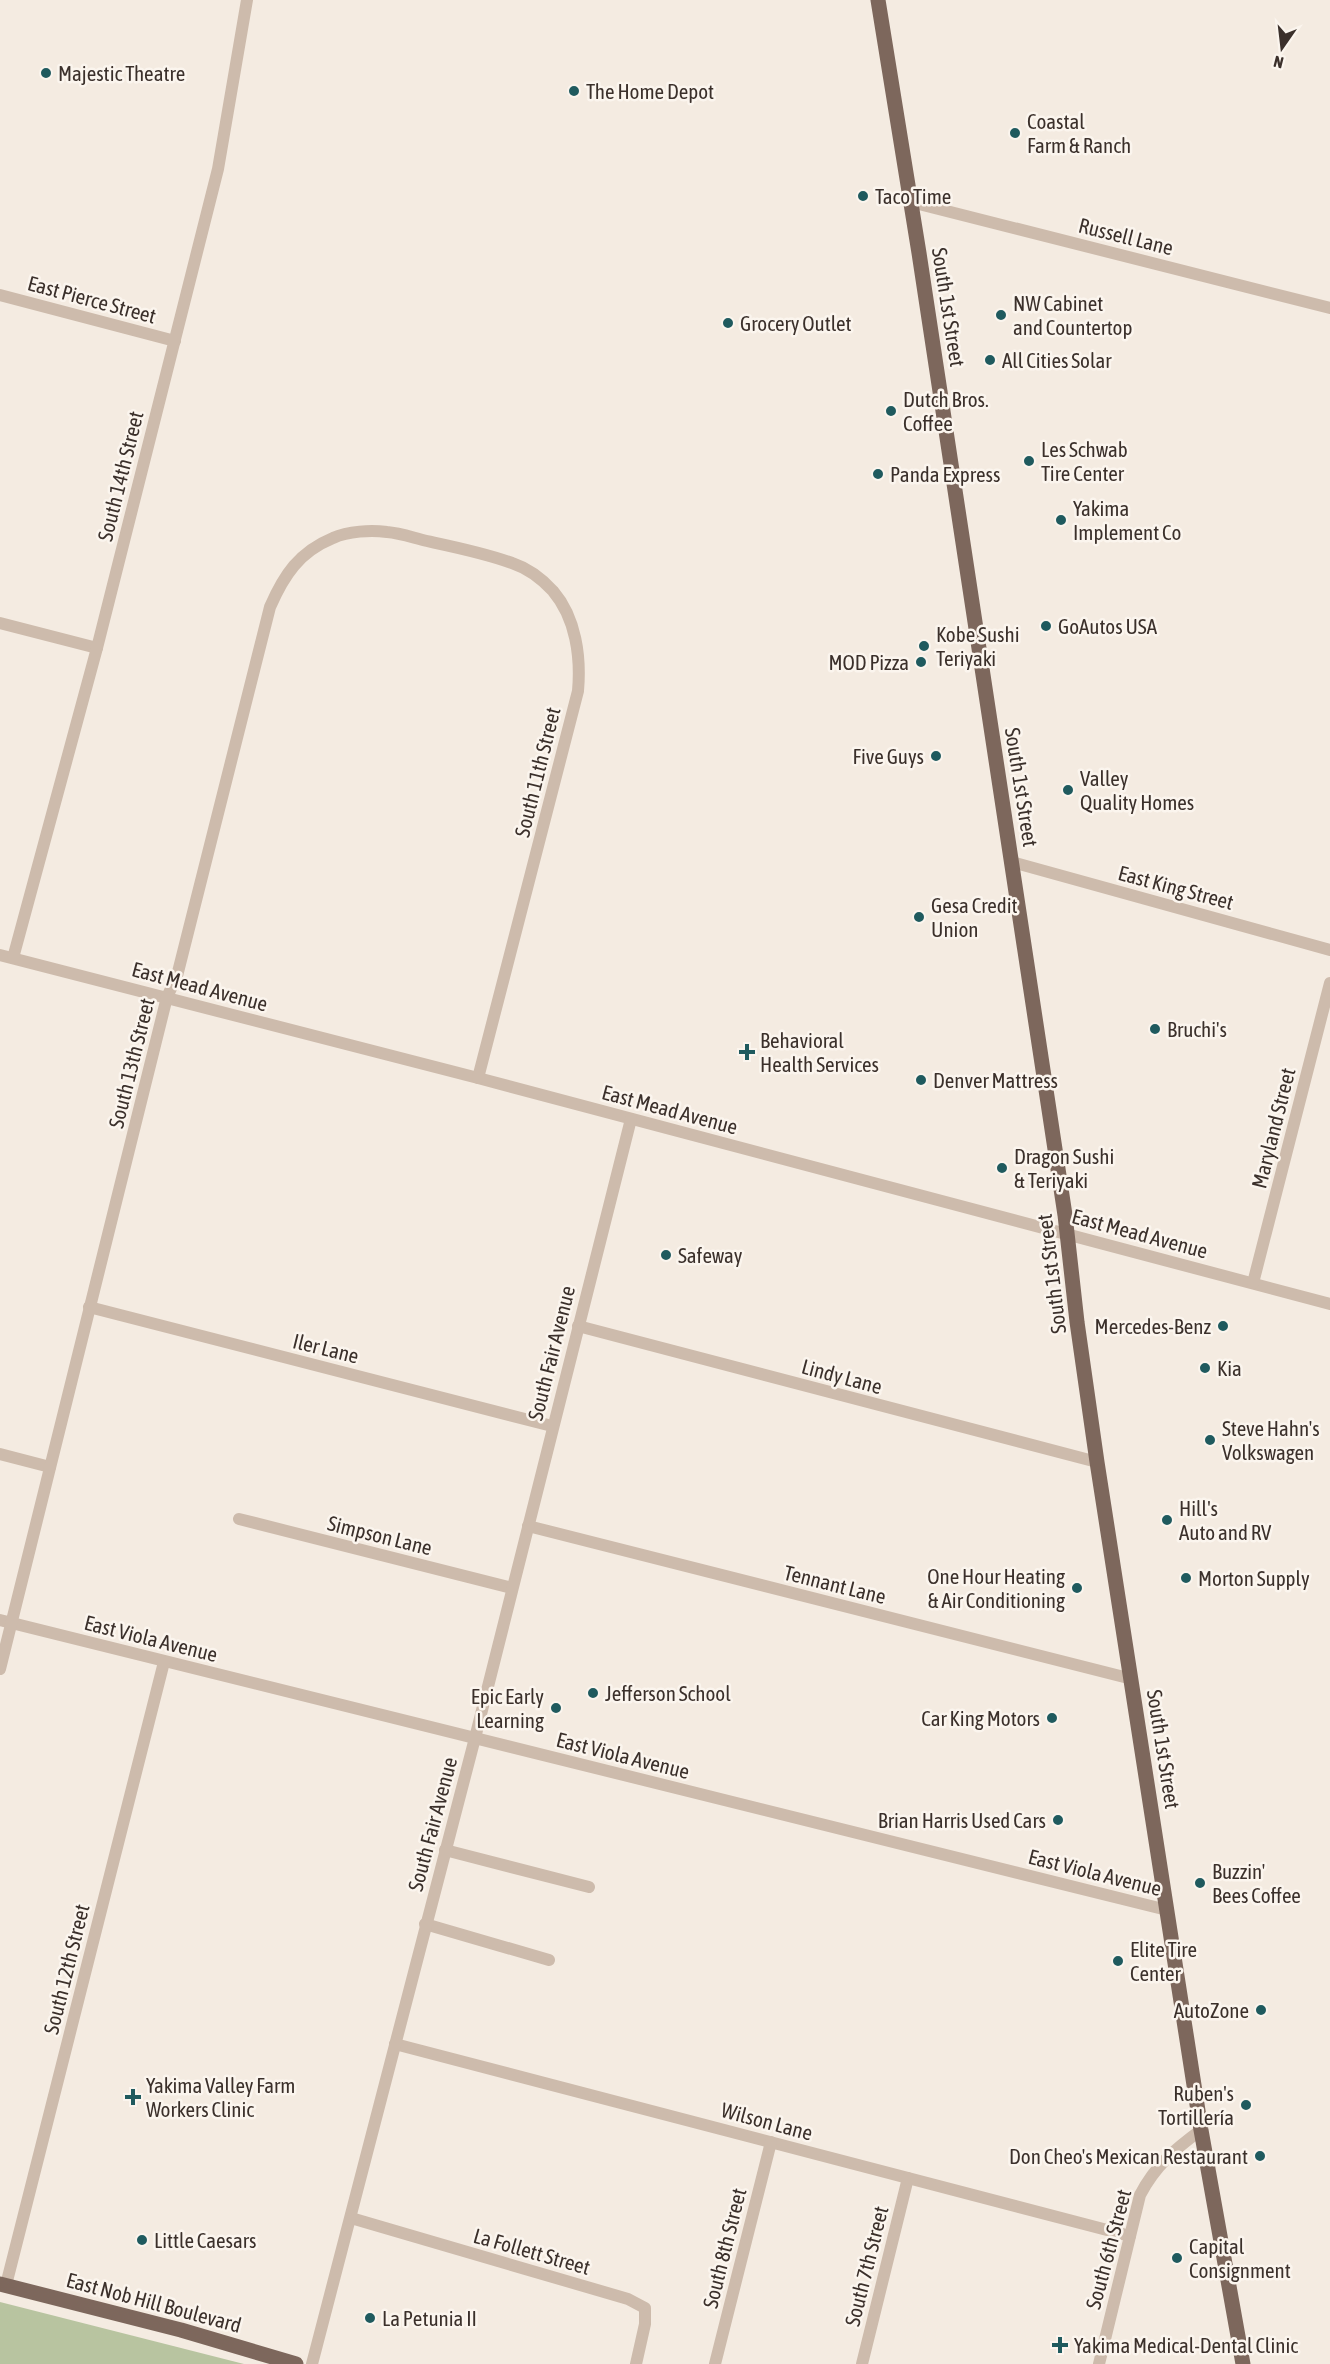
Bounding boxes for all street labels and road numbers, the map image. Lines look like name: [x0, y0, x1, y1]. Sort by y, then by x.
street label: Russell Lane: [1076, 213, 1176, 259]
street label: South 1st Street: [928, 246, 970, 368]
street label: East Pierce Street: [25, 270, 159, 328]
street label: South 14th Street: [92, 409, 148, 543]
street label: South 11th Street: [509, 705, 565, 839]
street label: South 1st Street: [1001, 726, 1043, 848]
street label: East King Street: [1116, 860, 1236, 914]
street label: East Mead Avenue: [130, 956, 270, 1016]
street label: South 13th Street: [103, 996, 159, 1130]
street label: Maryland Street: [1246, 1065, 1300, 1191]
street label: East Mead Avenue: [600, 1079, 740, 1139]
street label: East Mead Avenue: [1070, 1203, 1210, 1263]
street label: South 1st Street: [1032, 1213, 1070, 1335]
street label: South Fair Avenue: [523, 1283, 579, 1423]
street label: Iler Lane: [291, 1328, 361, 1368]
street label: Lindy Lane: [799, 1354, 885, 1398]
street label: Simpson Lane: [325, 1510, 435, 1560]
street label: Tennant Lane: [781, 1560, 889, 1608]
street label: East Viola Avenue: [82, 1610, 220, 1666]
street label: South 1st Street: [1143, 1688, 1185, 1810]
street label: East Viola Avenue: [554, 1727, 692, 1783]
street label: South Fair Avenue: [403, 1754, 461, 1894]
street label: East Viola Avenue: [1026, 1844, 1164, 1900]
street label: South 12th Street: [38, 1902, 94, 2036]
street label: Wilson Lane: [719, 2097, 815, 2145]
street label: South 8th Street: [697, 2185, 751, 2311]
street label: South 6th Street: [1080, 2186, 1136, 2312]
street label: South 7th Street: [839, 2203, 893, 2329]
street label: La Follett Street: [471, 2223, 593, 2279]
street label: East Nob Hill Boulevard: [64, 2267, 244, 2337]

